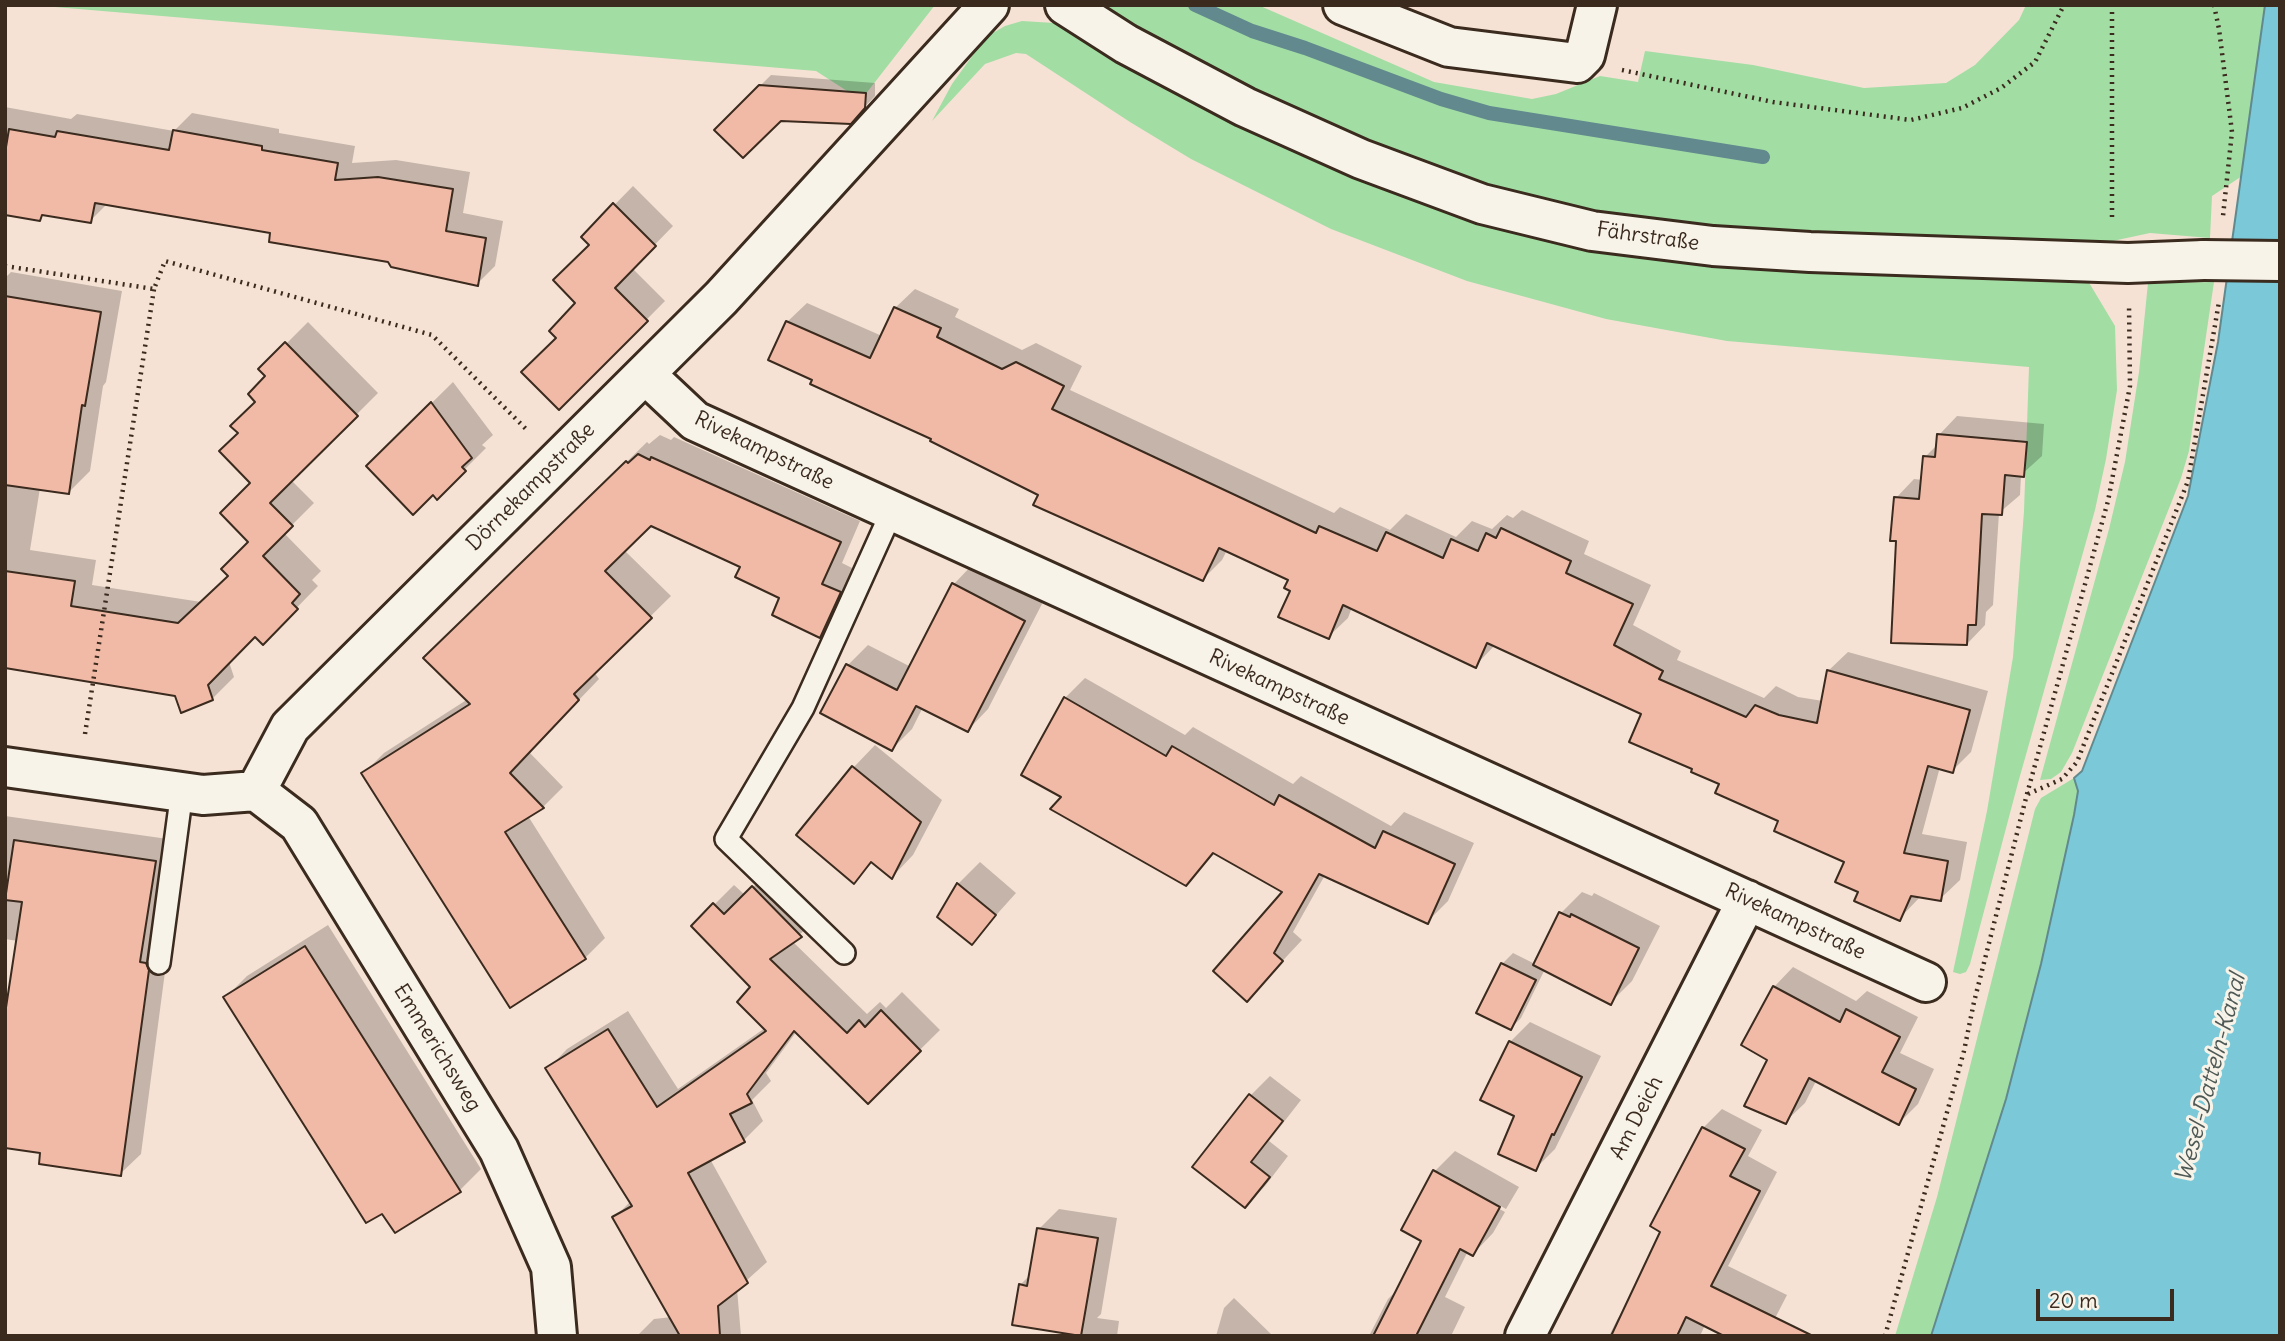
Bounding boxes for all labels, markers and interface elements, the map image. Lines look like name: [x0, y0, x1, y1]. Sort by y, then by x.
street label: Fährstraße: [1595, 217, 1701, 257]
street label: Rivekampstraße: [690, 406, 838, 496]
street label: Dörnekampstraße: [461, 417, 601, 557]
street label: Rivekampstraße: [1205, 644, 1353, 732]
street label: Rivekampstraße: [1721, 878, 1869, 966]
water label: Wesel-Datteln-Kanal: [2170, 971, 2252, 1185]
street label: Emmerichsweg: [388, 980, 486, 1116]
street label: Am Deich: [1605, 1072, 1669, 1164]
scale bar: [2040, 1274, 2178, 1318]
text: 20 m: [2049, 1287, 2098, 1314]

